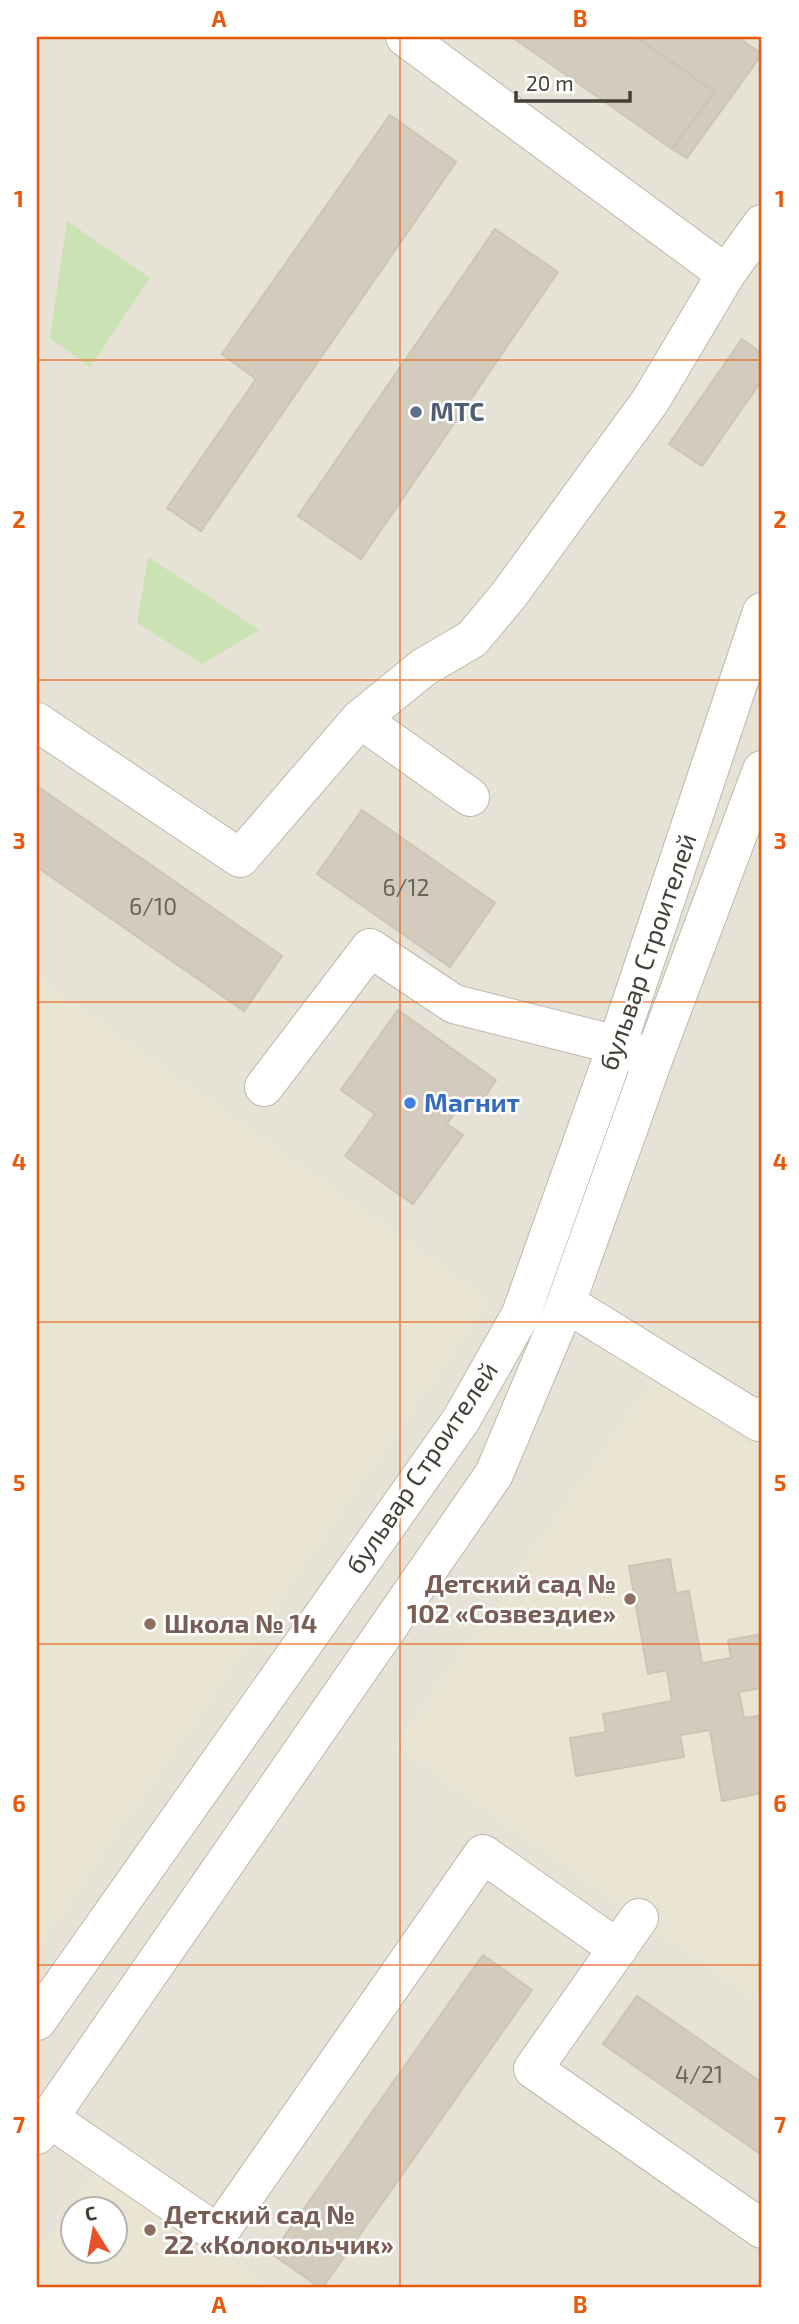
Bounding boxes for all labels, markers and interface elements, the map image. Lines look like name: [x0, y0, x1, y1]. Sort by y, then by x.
text: A: [211, 4, 227, 32]
text: B: [573, 4, 587, 32]
scale bar: [516, 60, 629, 104]
text: 20 m: [526, 70, 574, 95]
text: 1: [14, 184, 24, 212]
text: 1: [775, 184, 785, 212]
place label: МТС: [430, 395, 485, 426]
marker: МТС: [408, 404, 424, 420]
text: 2: [12, 505, 26, 533]
text: 2: [773, 505, 787, 533]
text: 3: [12, 826, 26, 854]
text: 3: [773, 826, 787, 854]
street label: бульвар Строителей: [591, 829, 703, 1074]
house number: 6/12: [382, 873, 430, 901]
house number: 6/10: [129, 892, 177, 920]
place label: Магнит: [424, 1086, 520, 1117]
marker: Магнит: [402, 1095, 418, 1111]
text: 4: [12, 1147, 26, 1175]
text: 4: [773, 1147, 787, 1175]
street label: бульвар Строителей: [338, 1355, 504, 1579]
text: 5: [13, 1468, 25, 1496]
text: 5: [774, 1468, 786, 1496]
place label: Детский сад № 102 «Созвездие»: [407, 1567, 616, 1628]
marker: Детский сад № 102 «Созвездие»: [622, 1591, 638, 1607]
place label: Школа № 14: [164, 1607, 317, 1638]
marker: Школа № 14: [142, 1616, 158, 1632]
text: 6: [12, 1789, 26, 1817]
text: 6: [773, 1789, 787, 1817]
house number: 4/21: [675, 2060, 723, 2088]
text: 7: [13, 2110, 25, 2138]
text: 7: [774, 2110, 786, 2138]
north arrow: [60, 2194, 130, 2264]
place label: Детский сад № 22 «Колокольчик»: [164, 2198, 394, 2259]
text: С: [83, 2200, 98, 2225]
marker: Детский сад № 22 «Колокольчик»: [142, 2222, 158, 2238]
text: A: [211, 2290, 227, 2318]
text: B: [573, 2290, 587, 2318]

